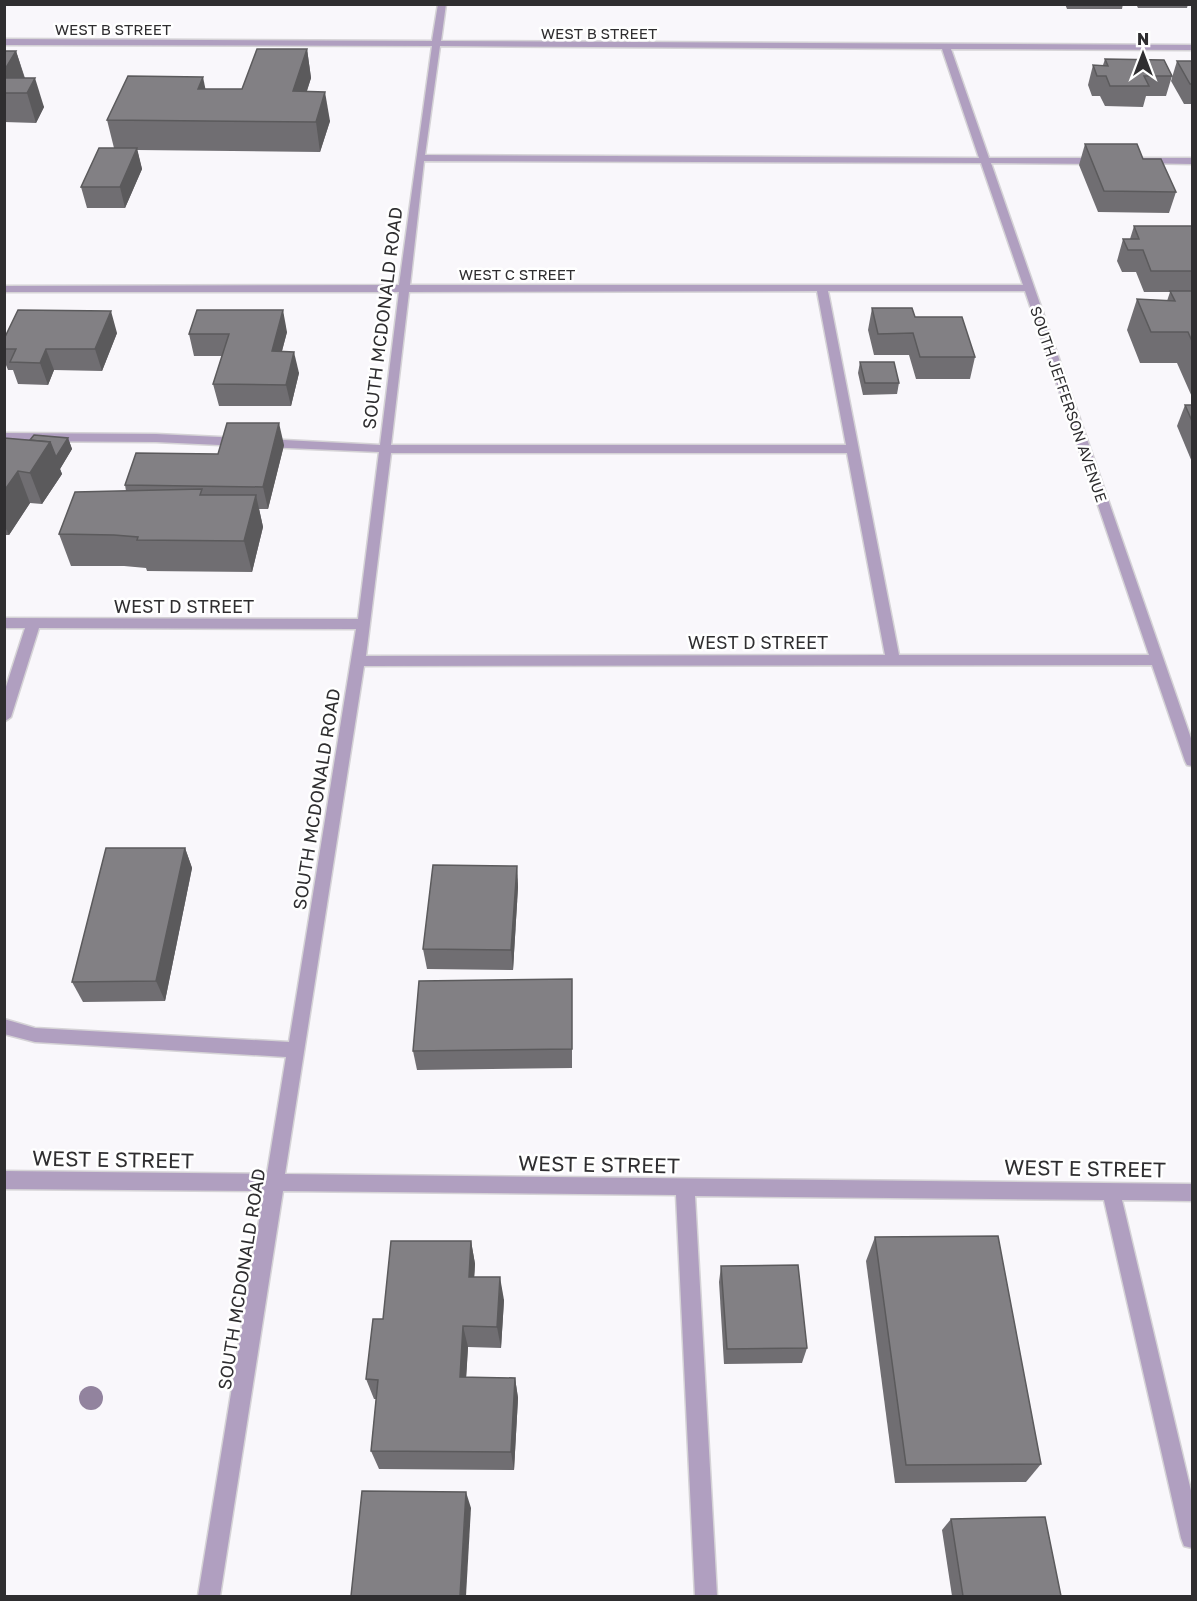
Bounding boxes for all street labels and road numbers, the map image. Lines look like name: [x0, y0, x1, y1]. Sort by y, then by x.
street label: WEST B STREET: [55, 20, 171, 38]
street label: WEST B STREET: [541, 24, 657, 42]
street label: SOUTH MCDONALD ROAD: [357, 206, 407, 430]
street label: WEST C STREET: [459, 265, 575, 283]
street label: SOUTH JEFFERSON AVENUE: [1027, 304, 1111, 504]
street label: WEST D STREET: [114, 595, 254, 617]
street label: WEST D STREET: [688, 631, 828, 653]
street label: SOUTH MCDONALD ROAD: [288, 687, 344, 911]
street label: WEST E STREET: [32, 1145, 194, 1173]
street label: WEST E STREET: [518, 1150, 680, 1178]
street label: WEST E STREET: [1004, 1154, 1166, 1182]
street label: SOUTH MCDONALD ROAD: [213, 1167, 269, 1391]

